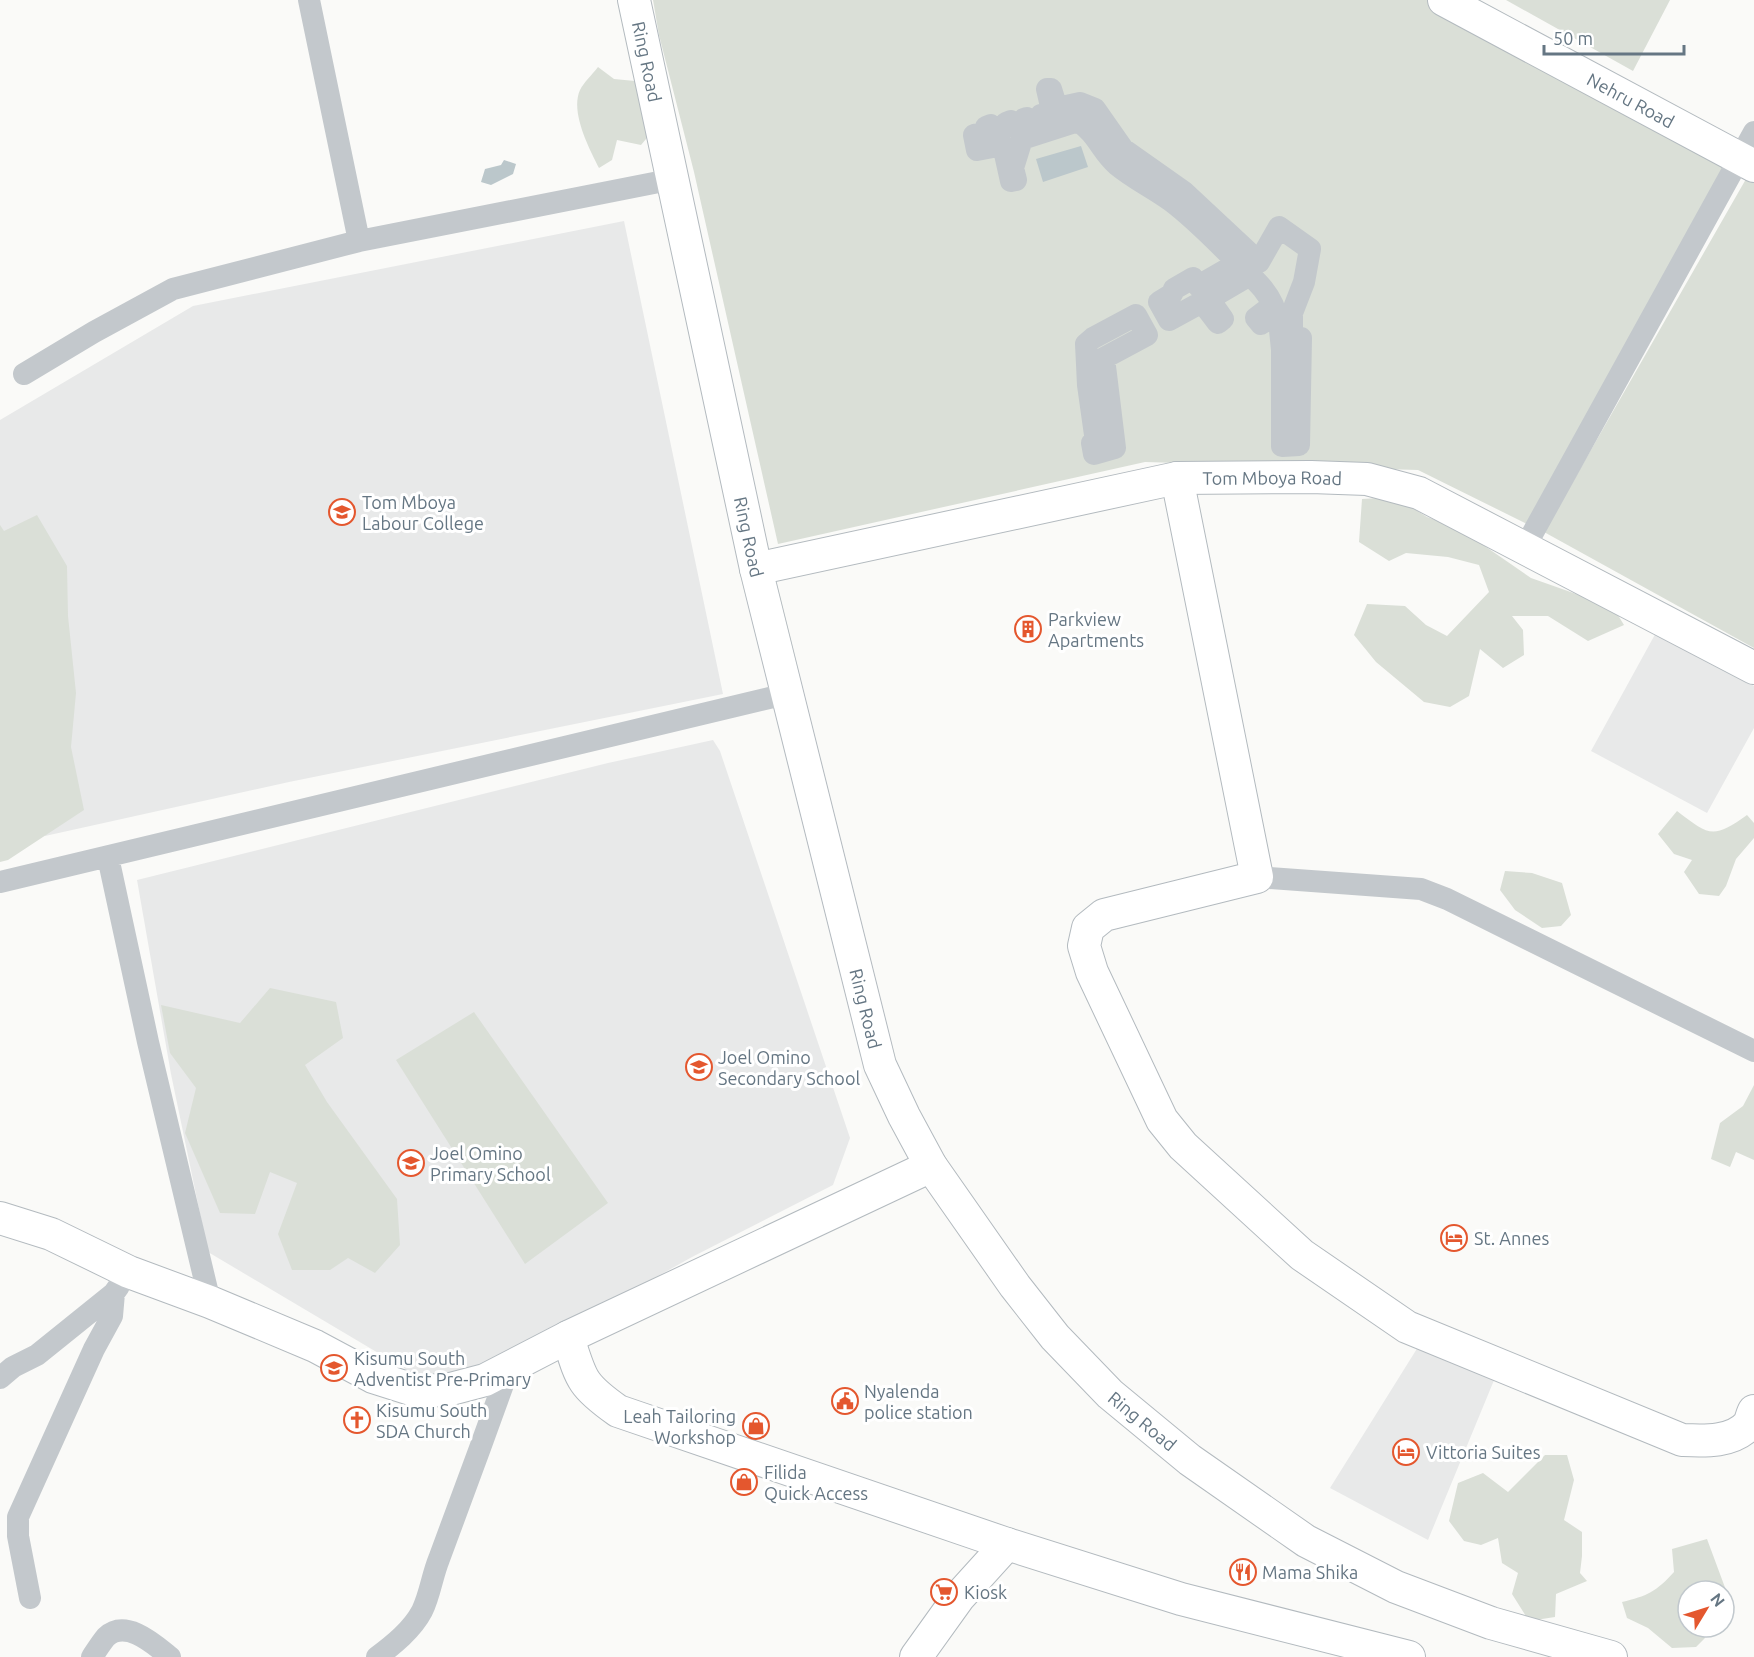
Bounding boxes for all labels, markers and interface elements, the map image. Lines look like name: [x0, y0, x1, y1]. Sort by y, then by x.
scale bar: [1544, 18, 1684, 56]
street label: Ring Road: [629, 19, 666, 104]
text: 50 m: [1553, 28, 1593, 48]
street label: Nehru Road: [1584, 69, 1678, 132]
street label: Tom Mboya Road: [1202, 467, 1342, 488]
place label: Tom Mboya Labour College: [362, 492, 484, 533]
street label: Ring Road: [731, 495, 768, 579]
school or university icon: Tom Mboya Labour College: [327, 497, 357, 527]
place label: Parkview Apartments: [1048, 609, 1144, 650]
building icon: Parkview Apartments: [1013, 614, 1043, 644]
street label: Ring Road: [846, 966, 886, 1051]
place label: Joel Omino Secondary School: [718, 1047, 860, 1088]
school or university icon: Joel Omino Secondary School: [684, 1052, 714, 1082]
place label: Joel Omino Primary School: [430, 1143, 551, 1184]
school or university icon: Joel Omino Primary School: [396, 1148, 426, 1178]
hotel icon: St. Annes: [1439, 1223, 1469, 1253]
place label: St. Annes: [1474, 1228, 1549, 1248]
place label: Kisumu South Adventist Pre-Primary: [354, 1348, 531, 1389]
school or university icon: Kisumu South Adventist Pre-Primary: [319, 1353, 349, 1383]
place label: Nyalenda police station: [864, 1381, 973, 1422]
public building icon: Nyalenda police station: [830, 1386, 860, 1416]
street label: Ring Road: [1105, 1387, 1180, 1455]
place label: Kisumu South SDA Church: [376, 1400, 487, 1441]
church icon: Kisumu South SDA Church: [342, 1405, 372, 1435]
place label: Leah Tailoring Workshop: [623, 1406, 736, 1447]
shop icon: Leah Tailoring Workshop: [741, 1411, 771, 1441]
hotel icon: Vittoria Suites: [1391, 1437, 1421, 1467]
place label: Vittoria Suites: [1426, 1442, 1541, 1462]
place label: Filida Quick Access: [764, 1462, 868, 1504]
shop icon: Filida Quick Access: [729, 1467, 759, 1497]
restaurant icon: Mama Shika: [1228, 1557, 1258, 1587]
place label: Mama Shika: [1262, 1562, 1358, 1582]
supermarket icon: Kiosk: [929, 1577, 959, 1607]
north arrow: [1676, 1579, 1736, 1639]
place label: Kiosk: [964, 1582, 1007, 1602]
text: N: [1707, 1590, 1729, 1610]

